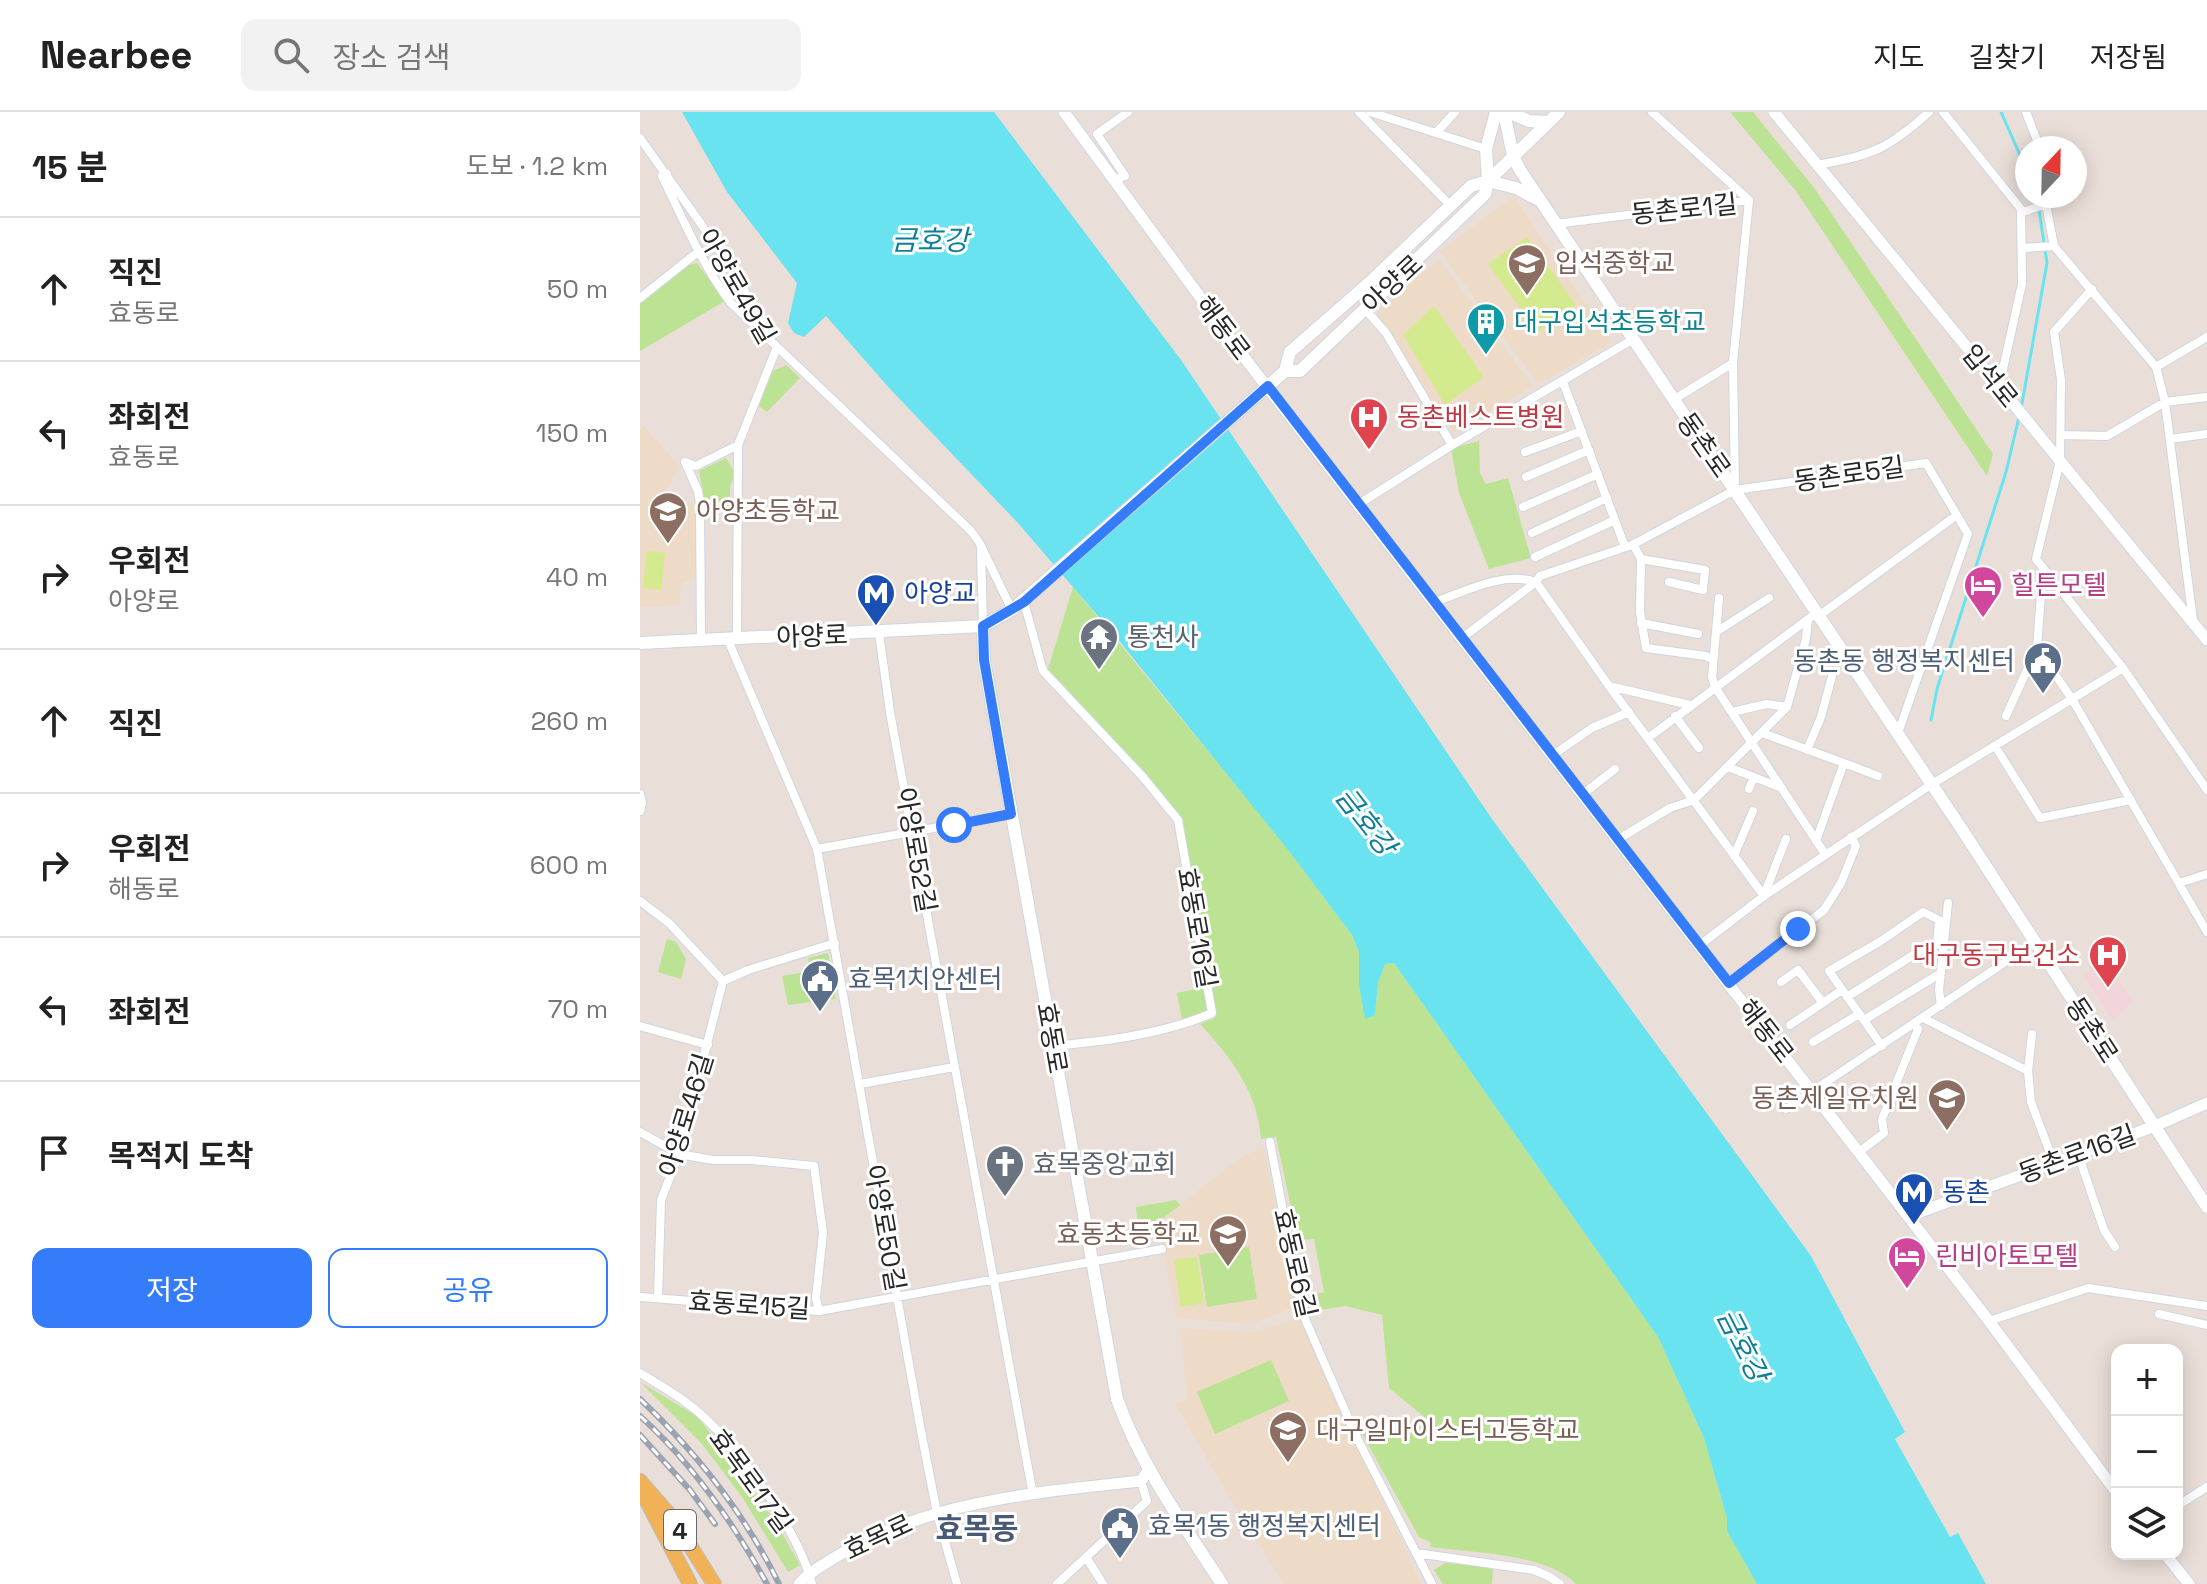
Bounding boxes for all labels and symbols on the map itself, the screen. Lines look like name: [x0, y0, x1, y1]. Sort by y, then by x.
north arrow: [2015, 136, 2087, 208]
street label: 동촌로1길: [1629, 187, 1739, 231]
street label: 아양로49길: [690, 222, 784, 350]
water label: 금호강: [891, 222, 972, 258]
school or university icon: 입석중학교: [1506, 242, 1548, 297]
place label: 입석중학교: [1555, 246, 1675, 280]
street label: 아양로: [1354, 247, 1430, 321]
street label: 해동로: [1188, 289, 1258, 367]
building icon: 대구입석초등학교: [1465, 301, 1507, 356]
place label: 대구입석초등학교: [1514, 305, 1705, 339]
street label: 입석로: [1954, 337, 2026, 415]
hospital icon: 동촌베스트병원: [1348, 396, 1390, 451]
place label: 동촌베스트병원: [1397, 400, 1564, 434]
street label: 동촌로: [1669, 406, 1739, 484]
street label: 동촌로5길: [1792, 449, 1906, 499]
school or university icon: 아양초등학교: [647, 490, 689, 545]
place label: 아양초등학교: [696, 494, 840, 528]
hotel icon: 힐튼모텔: [1962, 564, 2004, 619]
place label: 힐튼모텔: [2011, 568, 2107, 602]
metro station icon: 아양교: [855, 572, 897, 627]
place label: 아양교: [904, 576, 976, 610]
temple icon: 통천사: [1078, 616, 1120, 671]
street label: 아양로: [776, 618, 848, 654]
place label: 통천사: [1127, 620, 1199, 654]
public building icon: 동촌동 행정복지센터: [2022, 640, 2064, 695]
place label: 동촌동 행정복지센터: [1793, 644, 2015, 678]
water label: 금호강: [1328, 779, 1406, 865]
street label: 아양로52길: [888, 785, 944, 915]
route start: [936, 807, 972, 843]
street label: 효동로16길: [1170, 865, 1224, 991]
route end: [1780, 911, 1816, 947]
hospital icon: 대구동구보건소: [2087, 934, 2129, 989]
place label: 대구동구보건소: [1913, 938, 2080, 972]
public building icon: 효목1치안센터: [799, 958, 841, 1013]
place label: 효목1치안센터: [848, 962, 1002, 996]
street label: 동촌로: [2058, 991, 2126, 1069]
street label: 해동로: [1731, 992, 1801, 1070]
street label: 효동로: [1029, 1000, 1075, 1076]
street label: 아양로46길: [651, 1049, 721, 1181]
school or university icon: 동촌제일유치원: [1926, 1077, 1968, 1132]
place label: 동촌제일유치원: [1752, 1081, 1919, 1115]
street label: 동촌로16길: [2014, 1117, 2140, 1191]
church icon: 효목중앙교회: [984, 1143, 1026, 1198]
place label: 효목중앙교회: [1033, 1147, 1177, 1181]
street label: 아양로50길: [857, 1162, 913, 1294]
metro station icon: 동촌: [1893, 1171, 1935, 1226]
place label: 동촌: [1942, 1175, 1990, 1209]
street label: 효동로6길: [1266, 1205, 1324, 1321]
school or university icon: 효동초등학교: [1207, 1213, 1249, 1268]
place label: 효동초등학교: [1056, 1217, 1200, 1251]
hotel icon: 린비아토모텔: [1886, 1235, 1928, 1290]
place label: 린비아토모텔: [1935, 1239, 2079, 1273]
street label: 효동로15길: [687, 1284, 811, 1326]
water label: 금호강: [1709, 1302, 1778, 1390]
school or university icon: 대구일마이스터고등학교: [1267, 1409, 1309, 1464]
place label: 대구일마이스터고등학교: [1316, 1413, 1579, 1447]
street label: 효목로17길: [702, 1422, 800, 1540]
public building icon: 효목1동 행정복지센터: [1099, 1505, 1141, 1560]
street label: 효목로: [838, 1506, 918, 1568]
district label: 효목동: [936, 1509, 1018, 1548]
place label: 효목1동 행정복지센터: [1148, 1509, 1381, 1543]
road number: 4: [664, 1510, 696, 1550]

